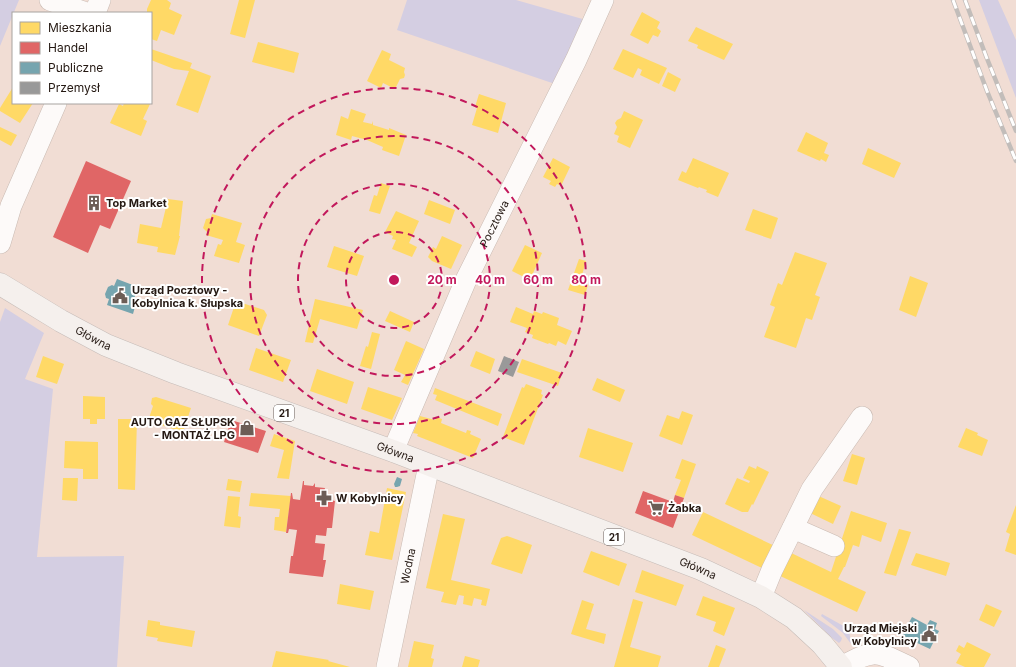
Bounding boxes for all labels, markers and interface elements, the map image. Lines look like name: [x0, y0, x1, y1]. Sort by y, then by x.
legend: [12, 12, 152, 104]
text: Mieszkania: [48, 20, 112, 35]
text: Handel: [48, 40, 88, 55]
text: Publiczne: [48, 60, 103, 75]
text: Przemysł: [48, 80, 100, 95]
building icon: Top Market: [85, 194, 103, 212]
place label: Top Market: [106, 196, 167, 210]
street label: Pocztowa: [477, 198, 512, 249]
text: 20 m: [427, 272, 457, 287]
text: 40 m: [475, 272, 505, 287]
text: 60 m: [523, 272, 553, 287]
text: 80 m: [571, 272, 601, 287]
centre of rings: [387, 273, 401, 287]
place label: Urząd Pocztowy - Kobylnica k. Słupska: [132, 283, 243, 310]
public building icon: Urząd Pocztowy - Kobylnica k. Słupska: [111, 287, 129, 305]
street label: Główna: [73, 323, 113, 353]
road number: 21: [274, 405, 294, 421]
place label: AUTO GAZ SŁUPSK - MONTAŻ LPG: [131, 415, 235, 442]
shop icon: AUTO GAZ SŁUPSK - MONTAŻ LPG: [238, 419, 256, 437]
street label: Główna: [375, 439, 416, 465]
pharmacy icon: W Kobylnicy: [315, 489, 333, 507]
place label: W Kobylnicy: [336, 491, 404, 505]
supermarket icon: Żabka: [647, 499, 665, 517]
place label: Żabka: [668, 501, 701, 515]
road number: 21: [604, 529, 624, 545]
street label: Wodna: [397, 547, 419, 585]
street label: Główna: [677, 554, 719, 582]
place label: Urząd Miejski w Kobylnicy: [844, 621, 917, 648]
public building icon: Urząd Miejski w Kobylnicy: [920, 625, 938, 643]

